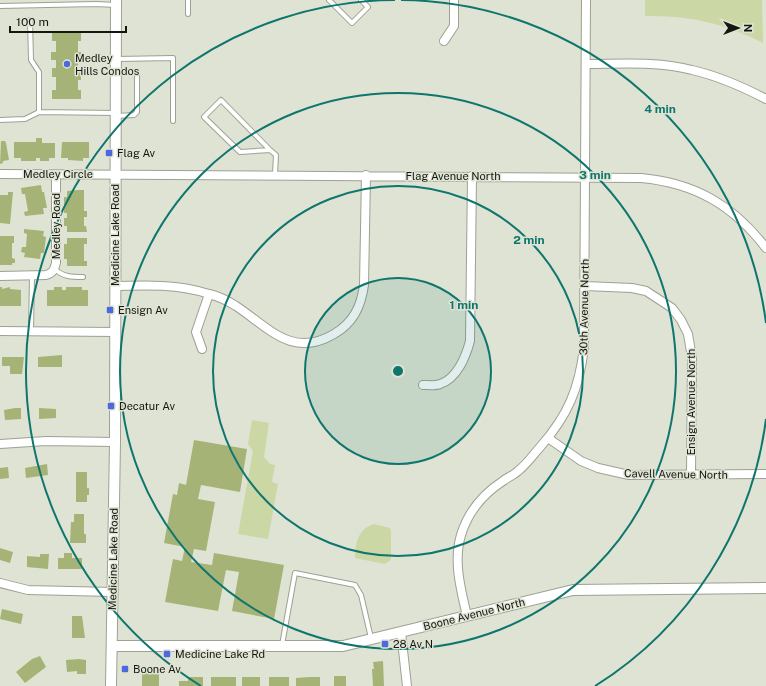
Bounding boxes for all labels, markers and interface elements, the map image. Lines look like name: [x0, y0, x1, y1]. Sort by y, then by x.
scale bar: [10, 8, 126, 34]
north arrow: [718, 8, 758, 48]
text: 100 m: [16, 15, 49, 29]
text: N: [742, 24, 754, 32]
place label: Medley Hills Condos: [75, 52, 140, 77]
marker: Medley Hills Condos: [62, 59, 72, 69]
text: 4 min: [644, 102, 676, 116]
place label: Flag Av: [117, 147, 156, 159]
marker: Flag Av: [104, 148, 114, 158]
street label: Medley Circle: [23, 168, 93, 180]
text: 3 min: [579, 168, 611, 182]
street label: Flag Avenue North: [406, 170, 501, 182]
street label: Medicine Lake Road: [109, 184, 121, 286]
street label: Medley Road: [50, 193, 62, 259]
text: 2 min: [513, 233, 545, 247]
street label: 30th Avenue North: [577, 259, 591, 355]
text: 1 min: [450, 298, 478, 312]
place label: Ensign Av: [118, 304, 168, 316]
marker: Ensign Av: [105, 305, 115, 315]
street label: Ensign Avenue North: [685, 349, 697, 455]
centre of rings: [391, 364, 405, 378]
place label: Decatur Av: [119, 400, 175, 412]
marker: Decatur Av: [106, 401, 116, 411]
street label: Cavell Avenue North: [624, 467, 728, 481]
street label: Medicine Lake Road: [106, 508, 120, 610]
street label: Boone Avenue North: [422, 596, 526, 632]
place label: 28 Av N: [393, 638, 433, 650]
marker: 28 Av N: [380, 639, 390, 649]
place label: Medicine Lake Rd: [175, 648, 265, 660]
marker: Medicine Lake Rd: [162, 649, 172, 659]
place label: Boone Av: [133, 663, 181, 675]
marker: Boone Av: [120, 664, 130, 674]

